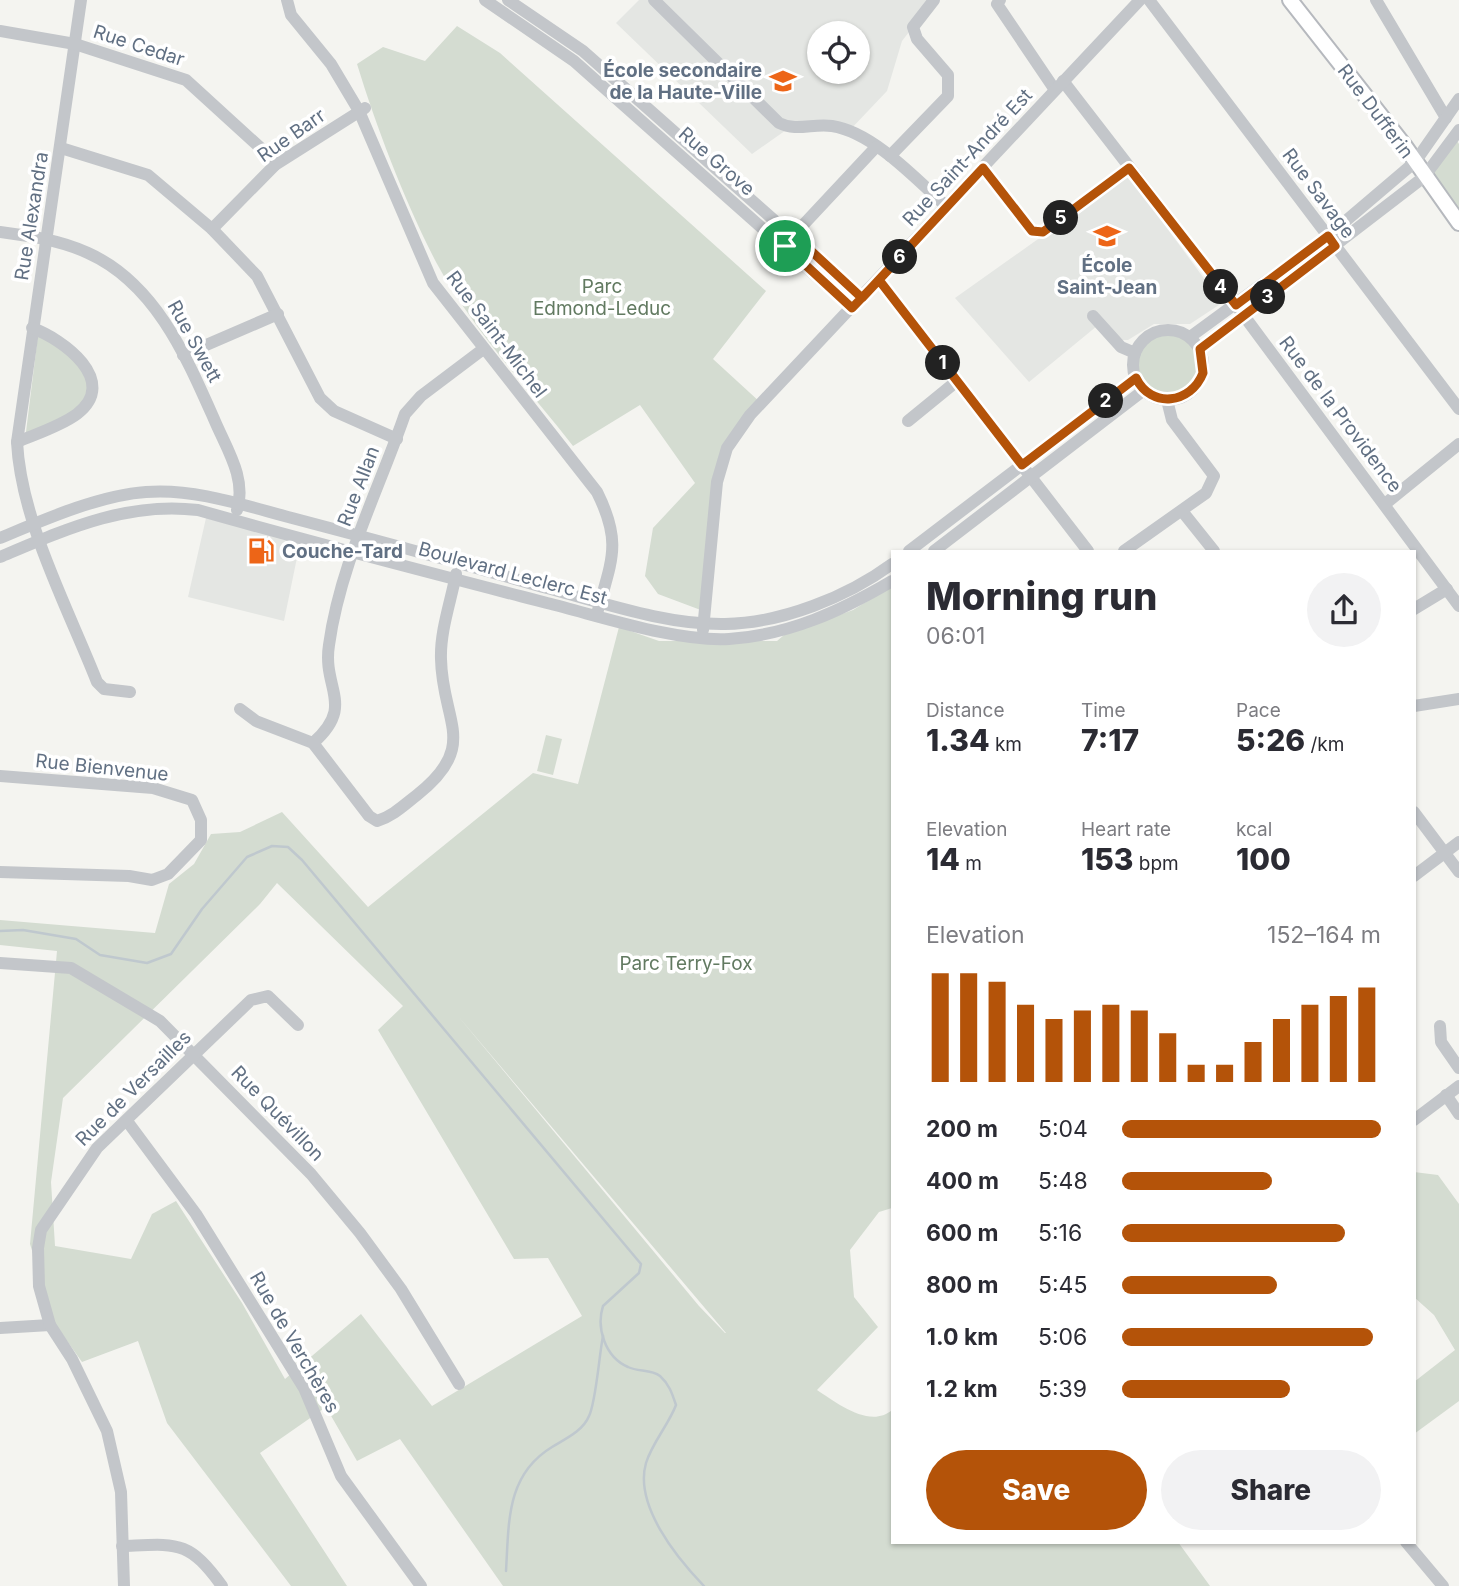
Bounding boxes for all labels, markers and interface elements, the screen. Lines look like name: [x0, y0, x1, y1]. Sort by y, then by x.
street label: Rue Cedar: [90, 20, 187, 71]
map controls: [807, 21, 870, 84]
button: locate: [807, 21, 870, 84]
place label: École secondaire de la Haute-Ville: [603, 59, 762, 104]
street label: Rue Dufferin: [1333, 60, 1418, 163]
school or university icon: École secondaire de la Haute-Ville: [768, 66, 798, 96]
street label: Rue Saint-André Est: [898, 84, 1037, 231]
street label: Rue Barr: [253, 104, 330, 167]
street label: Rue Grove: [674, 122, 759, 201]
street label: Rue Savage: [1277, 144, 1360, 243]
street label: Rue Alexandra: [10, 150, 53, 282]
pin: 5: [1044, 200, 1078, 235]
text: 5: [1054, 206, 1067, 229]
pin: [755, 216, 815, 276]
school or university icon: École Saint-Jean: [1092, 221, 1122, 251]
icon: arrive: [766, 227, 804, 265]
pin: 6: [883, 240, 918, 274]
text: 6: [893, 245, 906, 268]
place label: École Saint-Jean: [1057, 254, 1157, 299]
street label: Rue Saint-Michel: [441, 266, 552, 402]
pin: 4: [1204, 270, 1238, 304]
park label: Parc Edmond-Leduc: [533, 275, 671, 320]
text: 4: [1214, 275, 1227, 298]
pin: 3: [1250, 280, 1286, 314]
text: 3: [1261, 285, 1274, 308]
street label: Rue Swett: [163, 296, 227, 386]
street label: Rue de la Providence: [1274, 332, 1407, 497]
pin: 1: [926, 346, 960, 380]
text: 1: [938, 351, 947, 374]
pin: 2: [1088, 384, 1124, 418]
text: 2: [1100, 389, 1111, 412]
street label: Rue Allan: [333, 443, 384, 530]
fuel station icon: Couche-Tard: [246, 536, 276, 566]
street label: Boulevard Leclerc Est: [416, 537, 610, 610]
place label: Couche-Tard: [282, 540, 403, 563]
text: Morning run: [926, 573, 1157, 619]
button: share: [1307, 573, 1381, 647]
text: 06:01: [926, 622, 985, 650]
text: Distance: [926, 699, 1004, 722]
text: Time: [1081, 699, 1126, 722]
text: Pace: [1236, 699, 1281, 722]
text: 1.34: [926, 722, 990, 758]
text: 7:17: [1081, 722, 1139, 758]
text: 5:26: [1236, 722, 1305, 758]
text: km: [990, 733, 1022, 756]
text: /km: [1305, 733, 1344, 756]
street label: Rue Bienvenue: [34, 749, 170, 786]
text: Elevation: [926, 818, 1007, 841]
text: Heart rate: [1081, 818, 1171, 841]
text: kcal: [1236, 818, 1272, 841]
text: 14: [926, 841, 960, 877]
text: 153: [1081, 841, 1134, 877]
text: 100: [1236, 841, 1291, 877]
text: m: [960, 852, 982, 875]
text: bpm: [1134, 852, 1179, 875]
text: Elevation: [926, 921, 1025, 949]
text: 152–164 m: [1267, 921, 1381, 949]
park label: Parc Terry-Fox: [619, 952, 753, 975]
street label: Rue de Versailles: [71, 1026, 196, 1151]
street label: Rue Quévillon: [226, 1061, 329, 1166]
text: 200 m: [926, 1115, 998, 1143]
text: 5:04: [1038, 1115, 1088, 1143]
text: 400 m: [926, 1167, 999, 1195]
text: 5:48: [1038, 1167, 1088, 1195]
text: 600 m: [926, 1219, 998, 1247]
text: 5:16: [1038, 1219, 1082, 1247]
street label: Rue de Verchères: [245, 1268, 344, 1417]
text: 800 m: [926, 1271, 998, 1299]
text: 5:45: [1038, 1271, 1087, 1299]
text: 1.0 km: [926, 1323, 998, 1351]
text: 5:06: [1038, 1323, 1087, 1351]
text: 1.2 km: [926, 1375, 998, 1403]
text: 5:39: [1038, 1375, 1087, 1403]
button: Save: [926, 1450, 1147, 1530]
button: Share: [1161, 1450, 1381, 1530]

